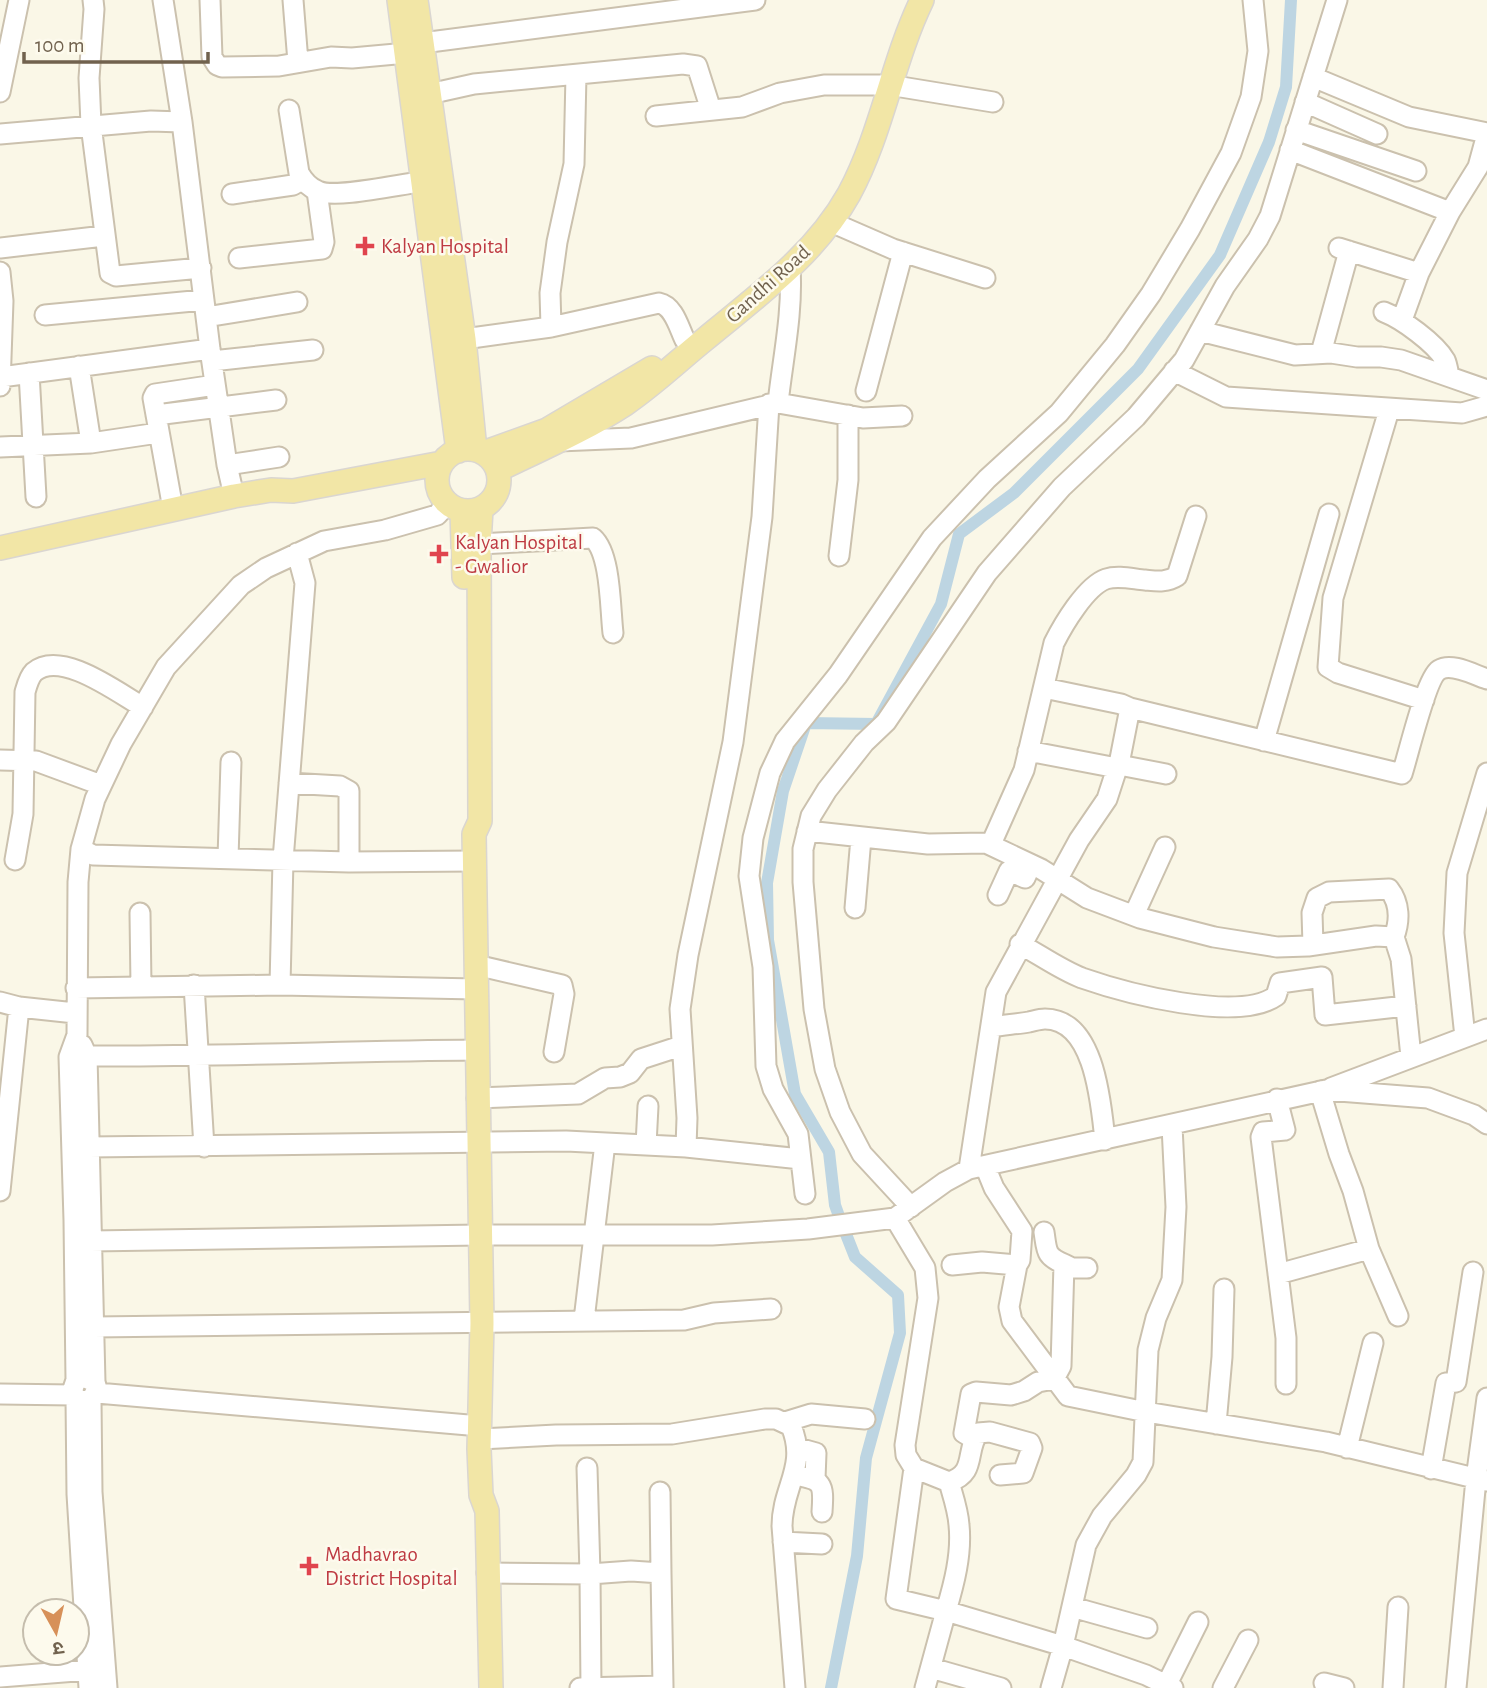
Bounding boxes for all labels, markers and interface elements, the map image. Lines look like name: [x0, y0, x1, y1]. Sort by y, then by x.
scale bar: [24, 21, 208, 65]
text: 100 m: [35, 35, 85, 56]
marker: Kalyan Hospital: [355, 236, 375, 256]
place label: Kalyan Hospital: [381, 236, 509, 257]
street label: Gandhi Road: [722, 241, 814, 327]
place label: Kalyan Hospital - Gwalior: [455, 532, 583, 577]
marker: Kalyan Hospital - Gwalior: [429, 544, 449, 564]
place label: Madhavrao District Hospital: [325, 1544, 458, 1589]
marker: Madhavrao District Hospital: [299, 1556, 319, 1576]
north arrow: [21, 1597, 91, 1667]
text: उ: [50, 1637, 65, 1658]

